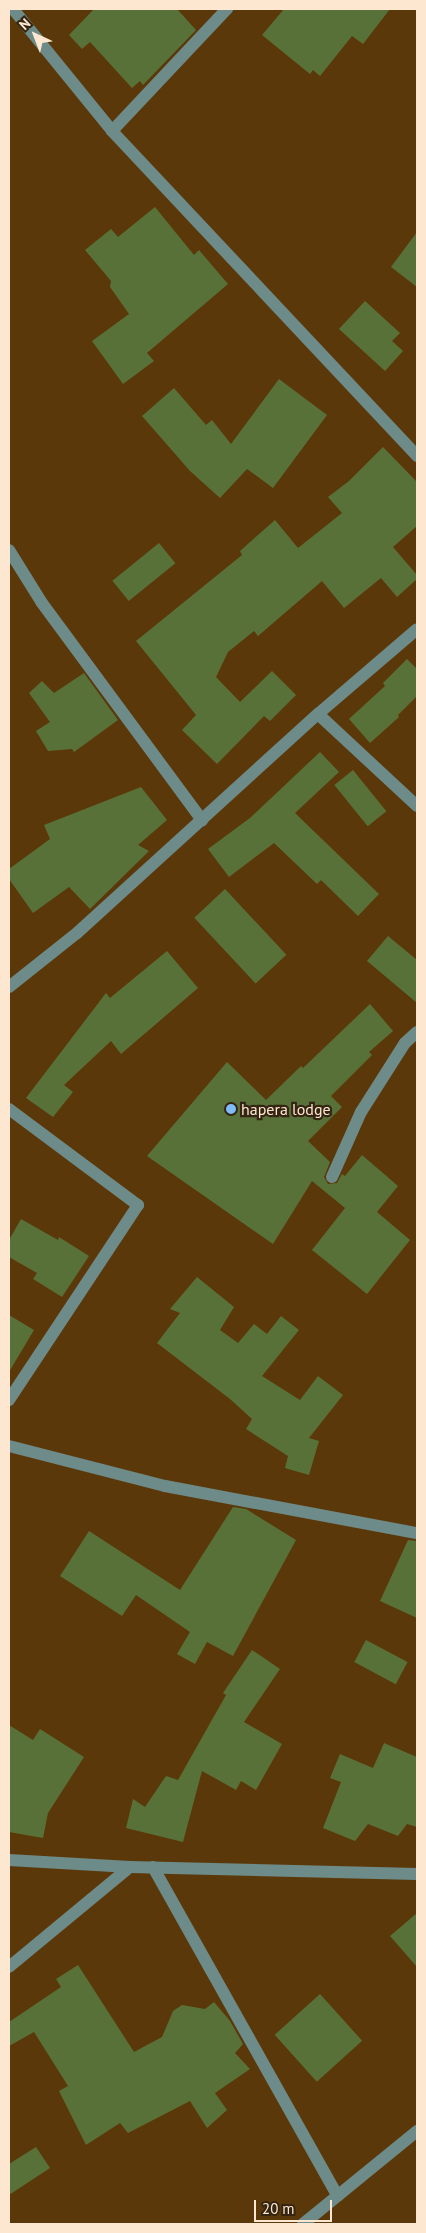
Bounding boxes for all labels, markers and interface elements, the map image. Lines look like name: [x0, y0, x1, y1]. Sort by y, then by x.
north arrow: [10, 10, 60, 60]
text: N: [15, 14, 34, 34]
place label: hapera lodge: [241, 1099, 331, 1119]
marker: hapera lodge: [225, 1103, 237, 1115]
scale bar: [256, 2190, 334, 2222]
text: 20 m: [262, 2199, 295, 2218]

